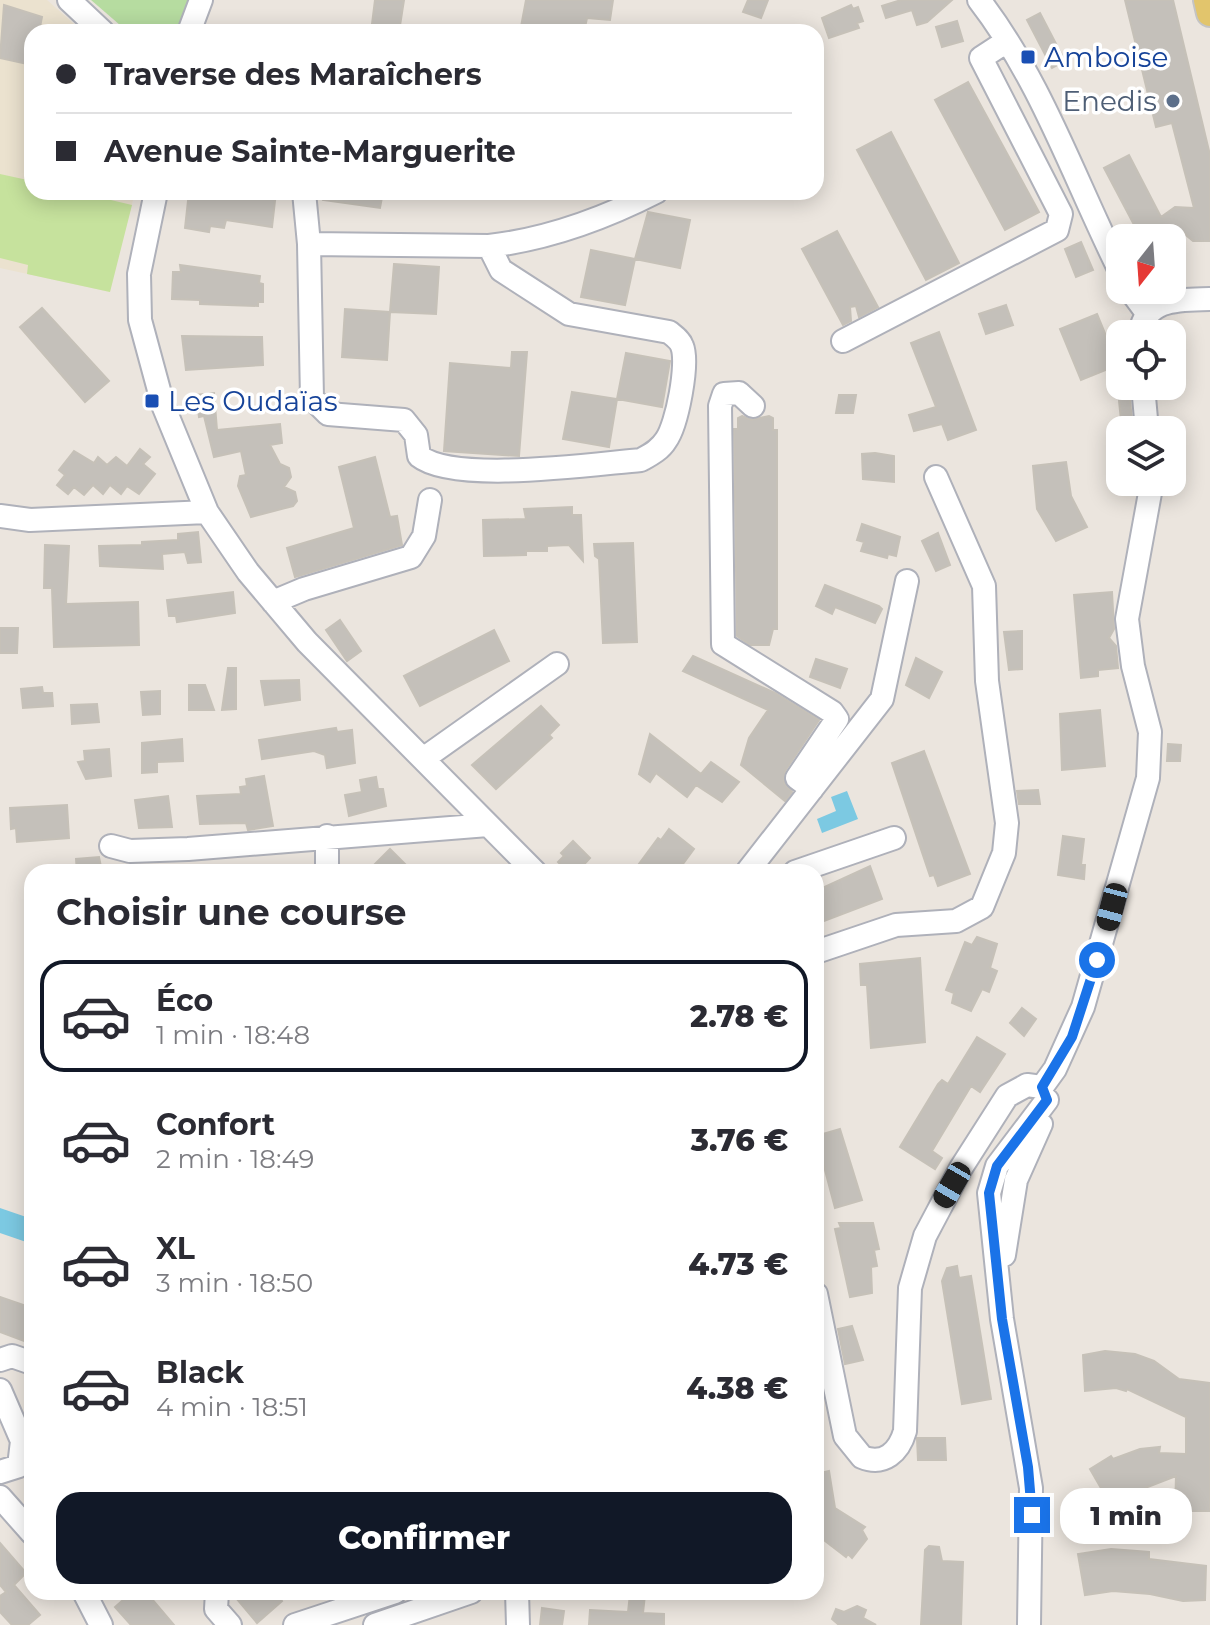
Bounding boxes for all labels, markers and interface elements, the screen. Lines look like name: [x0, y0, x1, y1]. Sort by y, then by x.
place label: Amboise: [1044, 40, 1168, 74]
marker: Amboise: [1019, 48, 1037, 66]
text: Traverse des Maraîchers: [104, 56, 482, 93]
place label: Enedis: [1062, 84, 1157, 118]
marker: Enedis: [1164, 92, 1182, 110]
text: Avenue Sainte-Marguerite: [104, 133, 516, 170]
north arrow: [1106, 224, 1186, 304]
map controls: [1106, 224, 1186, 496]
button: locate: [1106, 320, 1186, 400]
place label: Les Oudaïas: [168, 384, 338, 418]
marker: Les Oudaïas: [143, 392, 161, 410]
button: layers: [1106, 416, 1186, 496]
car: [1094, 881, 1130, 933]
text: Choisir une course: [56, 890, 407, 934]
route start: [1079, 942, 1115, 978]
icon: car: [60, 980, 132, 1052]
text: Éco: [156, 982, 213, 1019]
text: 2.78 €: [690, 998, 788, 1035]
text: 1 min · 18:48: [156, 1019, 310, 1051]
icon: car: [60, 1104, 132, 1176]
text: Confort: [156, 1106, 275, 1143]
text: 3.76 €: [691, 1122, 788, 1159]
text: 2 min · 18:49: [156, 1143, 314, 1175]
car: [930, 1158, 974, 1212]
icon: car: [60, 1228, 132, 1300]
text: XL: [156, 1230, 195, 1267]
text: 4.73 €: [688, 1246, 788, 1283]
text: 3 min · 18:50: [156, 1267, 313, 1299]
icon: car: [60, 1352, 132, 1424]
text: Black: [156, 1354, 244, 1391]
text: 4.38 €: [686, 1370, 788, 1407]
text: 4 min · 18:51: [156, 1391, 308, 1423]
callout: 1 min: [1060, 1487, 1192, 1543]
button: Confirmer: [56, 1492, 792, 1584]
route end: [1014, 1497, 1050, 1533]
text: 1 min: [1090, 1500, 1162, 1532]

